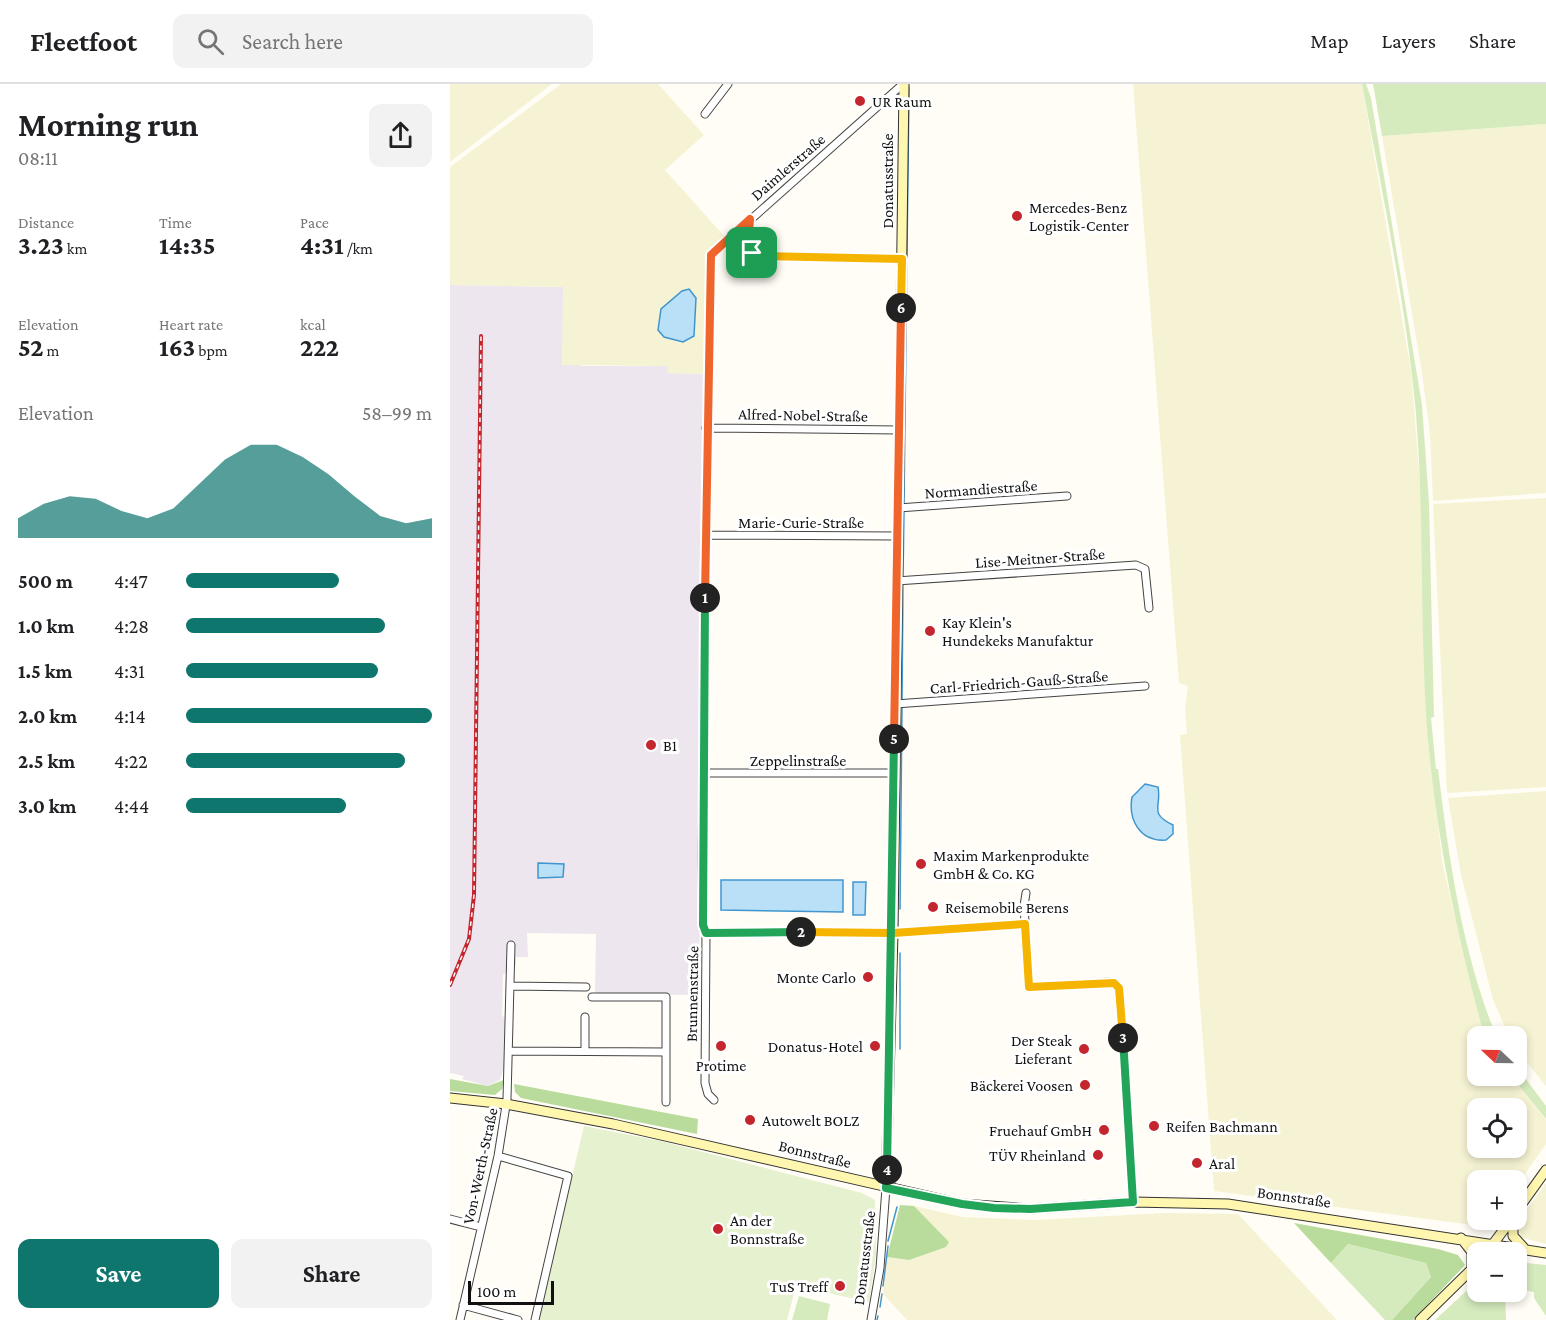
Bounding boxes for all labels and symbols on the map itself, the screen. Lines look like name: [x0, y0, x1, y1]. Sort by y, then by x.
place label: UR Raum: [872, 93, 932, 110]
marker: UR Raum: [853, 94, 867, 108]
street label: Daimlerstraße: [748, 130, 828, 204]
street label: Donatusstraße: [879, 134, 896, 228]
place label: Mercedes-Benz Logistik-Center: [1029, 199, 1129, 235]
marker: Mercedes-Benz Logistik-Center: [1010, 209, 1024, 223]
pin: [726, 227, 777, 278]
pin: 6: [886, 293, 916, 323]
street label: Alfred-Nobel-Straße: [738, 405, 868, 425]
street label: Normandiestraße: [924, 477, 1038, 501]
street label: Marie-Curie-Straße: [738, 514, 864, 531]
street label: Lise-Meitner-Straße: [975, 545, 1105, 571]
pin: 1: [690, 583, 720, 613]
place label: Kay Klein's Hundekeks Manufaktur: [942, 614, 1094, 649]
marker: Kay Klein's Hundekeks Manufaktur: [923, 624, 937, 638]
street label: Carl-Friedrich-Gauß-Straße: [929, 667, 1109, 697]
pin: 5: [879, 724, 909, 754]
place label: B1: [663, 737, 677, 754]
marker: B1: [644, 738, 658, 752]
street label: Zeppelinstraße: [750, 752, 846, 770]
place label: Maxim Markenprodukte GmbH & Co. KG: [933, 847, 1089, 882]
marker: Maxim Markenprodukte GmbH & Co. KG: [914, 857, 928, 871]
place label: Reisemobile Berens: [945, 899, 1069, 916]
marker: Reisemobile Berens: [926, 900, 940, 914]
pin: 2: [786, 917, 816, 947]
street label: Brunnenstraße: [683, 946, 701, 1042]
place label: Monte Carlo: [776, 969, 856, 986]
marker: Monte Carlo: [861, 970, 875, 984]
pin: 3: [1108, 1023, 1138, 1053]
north arrow: [1467, 1026, 1527, 1086]
place label: Der Steak Lieferant: [1011, 1032, 1073, 1067]
place label: Donatus-Hotel: [768, 1038, 863, 1055]
marker: Protime: [714, 1039, 728, 1053]
marker: Donatus-Hotel: [868, 1039, 882, 1053]
marker: Der Steak Lieferant: [1077, 1042, 1091, 1056]
place label: Protime: [696, 1057, 746, 1074]
place label: Bäckerei Voosen: [970, 1077, 1073, 1094]
marker: Bäckerei Voosen: [1078, 1078, 1092, 1092]
street label: Von-Werth-Straße: [459, 1106, 501, 1226]
place label: Autowelt BOLZ: [762, 1112, 859, 1129]
marker: Autowelt BOLZ: [743, 1113, 757, 1127]
place label: Reifen Bachmann: [1166, 1118, 1278, 1135]
marker: Reifen Bachmann: [1147, 1119, 1161, 1133]
place label: Fruehauf GmbH: [989, 1122, 1092, 1139]
marker: Fruehauf GmbH: [1097, 1123, 1111, 1137]
street label: Bonnstraße: [777, 1137, 853, 1171]
place label: TÜV Rheinland: [989, 1147, 1087, 1164]
marker: TÜV Rheinland: [1091, 1148, 1105, 1162]
pin: 4: [872, 1155, 902, 1185]
place label: Aral: [1209, 1155, 1235, 1172]
marker: Aral: [1190, 1156, 1204, 1170]
street label: Bonnstraße: [1256, 1183, 1332, 1211]
street label: Donatusstraße: [850, 1210, 878, 1306]
place label: An der Bonnstraße: [730, 1212, 804, 1247]
marker: An der Bonnstraße: [711, 1222, 725, 1236]
scale bar: [468, 1278, 554, 1306]
place label: TuS Treff: [770, 1278, 829, 1295]
marker: TuS Treff: [833, 1279, 847, 1293]

